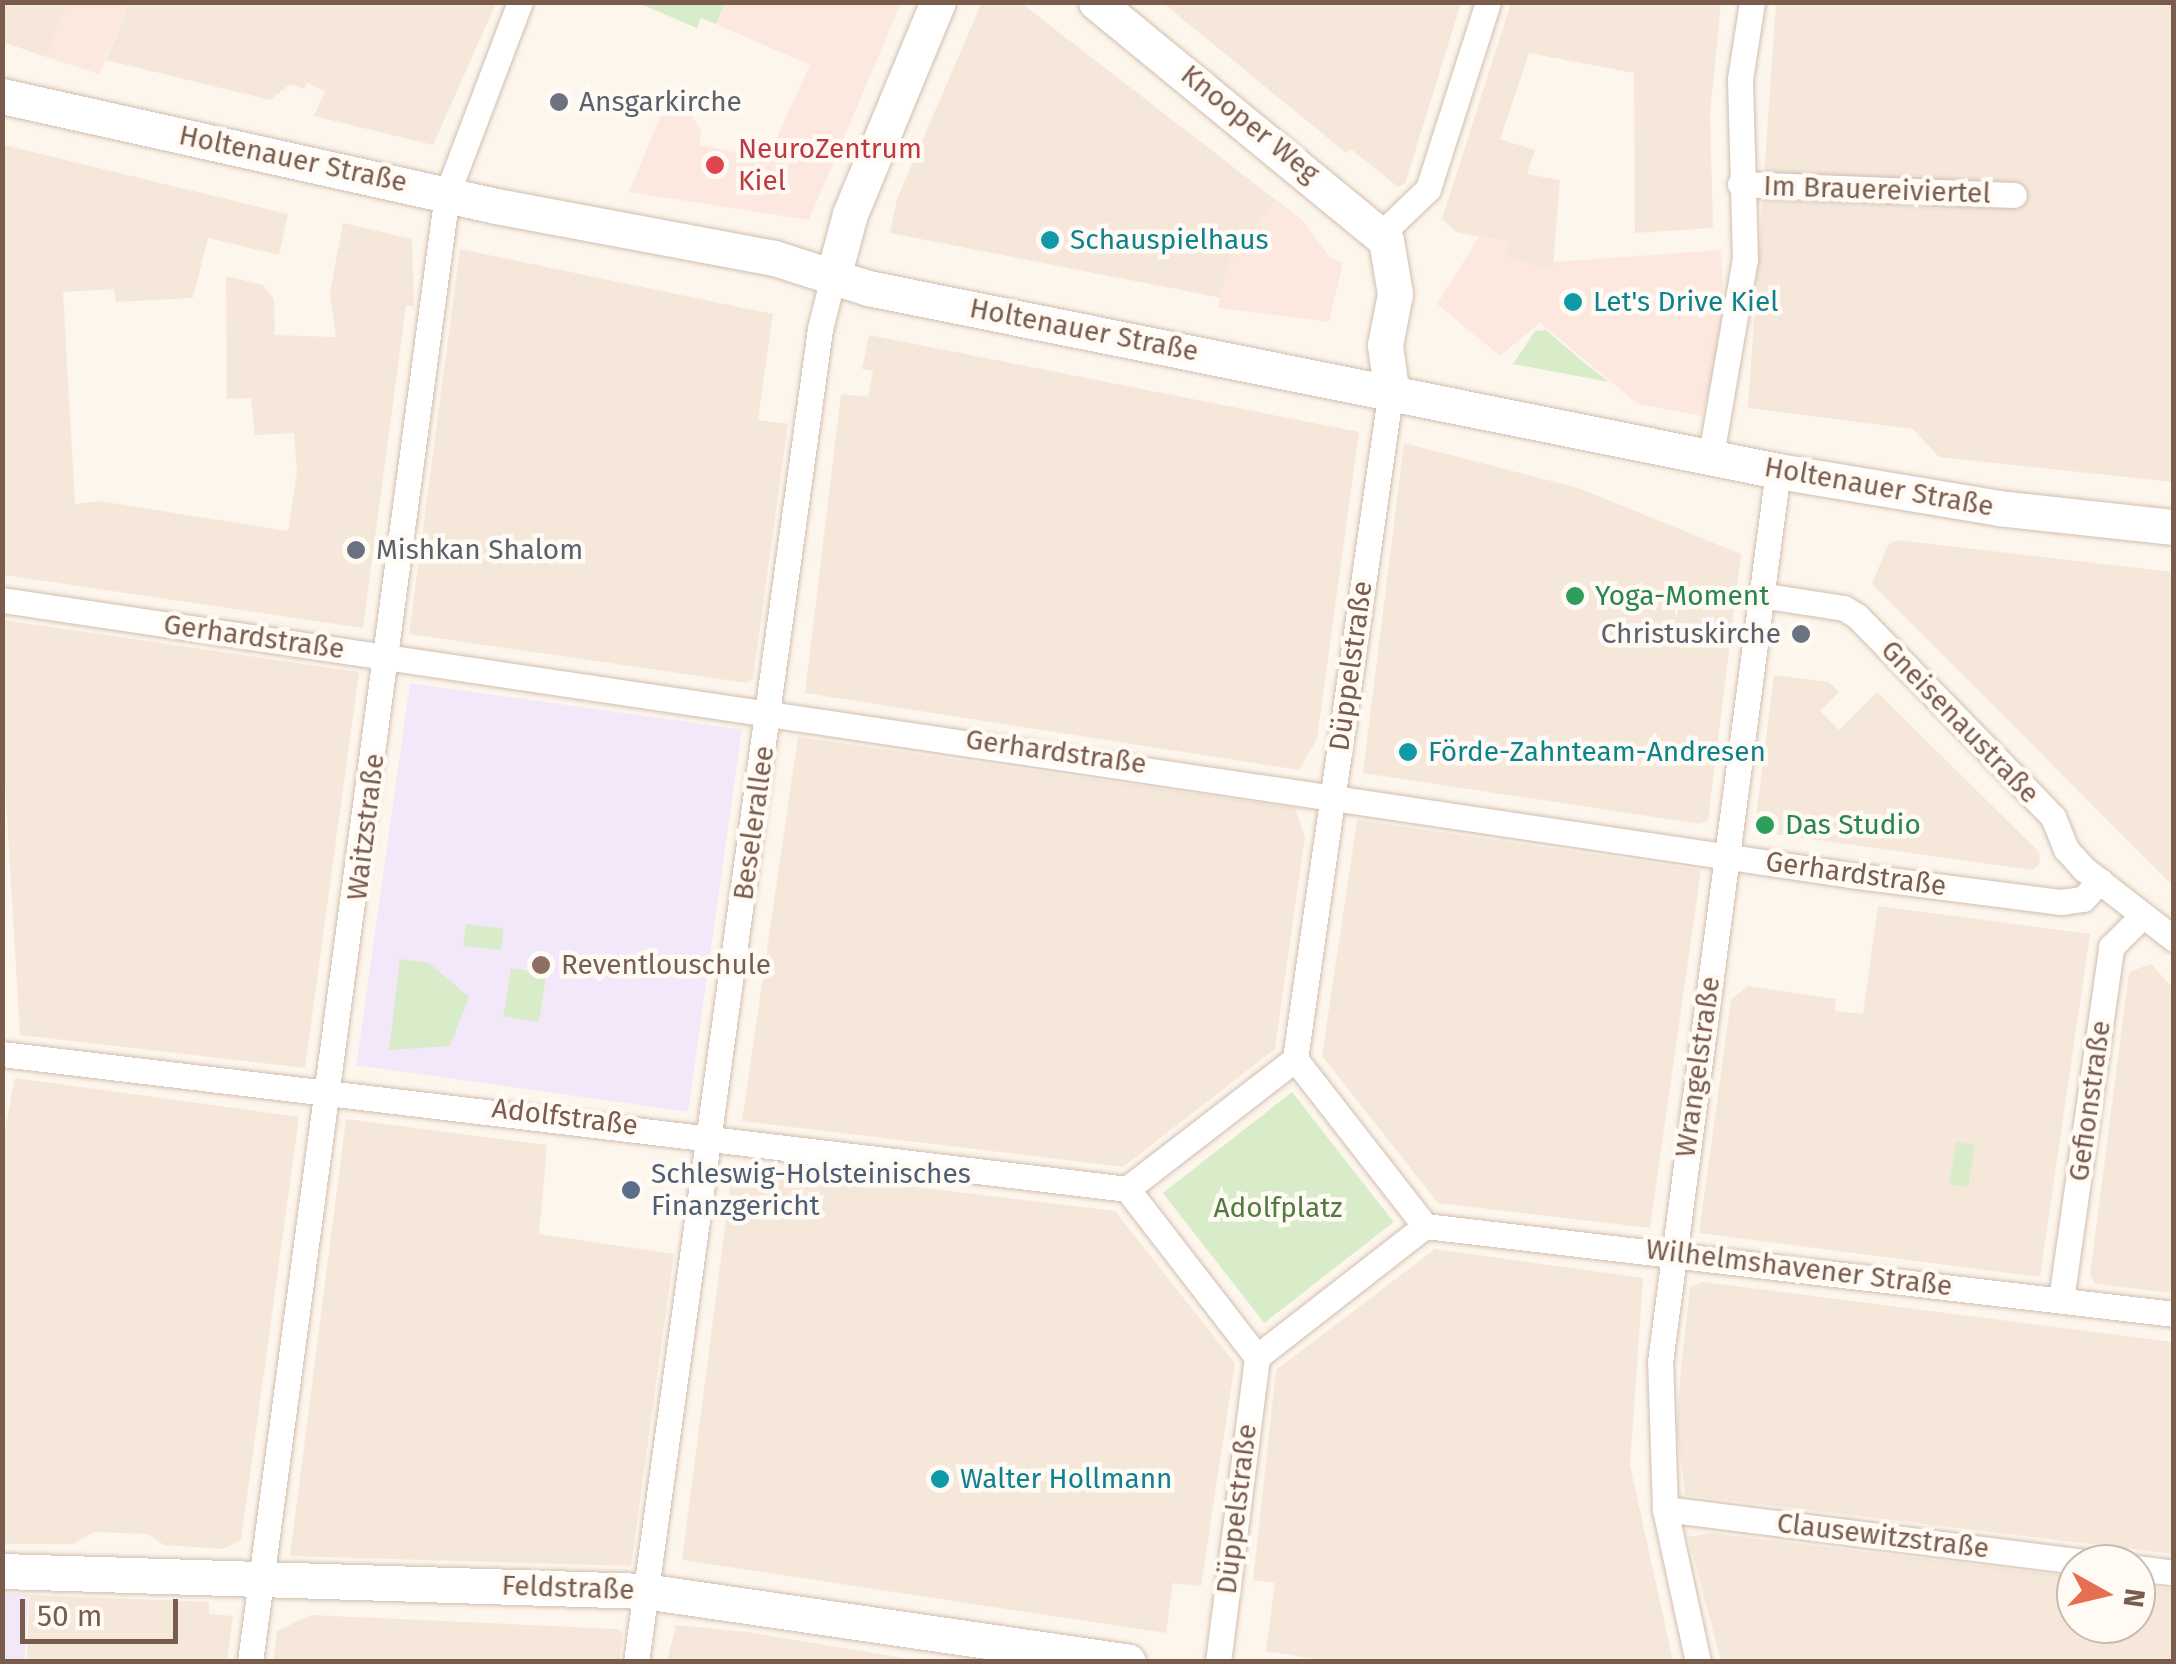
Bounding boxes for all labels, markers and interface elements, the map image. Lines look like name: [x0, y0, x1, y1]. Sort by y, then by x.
street label: Knooper Weg: [1174, 58, 1326, 190]
place label: Ansgarkirche: [579, 85, 742, 119]
marker: Ansgarkirche: [548, 91, 570, 113]
street label: Holtenauer Straße: [176, 118, 410, 200]
place label: NeuroZentrum Kiel: [738, 132, 922, 198]
marker: NeuroZentrum Kiel: [702, 152, 728, 178]
street label: Im Brauereiviertel: [1763, 169, 1991, 211]
place label: Schauspielhaus: [1070, 223, 1269, 257]
marker: Schauspielhaus: [1039, 229, 1061, 251]
place label: Let's Drive Kiel: [1593, 285, 1778, 319]
street label: Holtenauer Straße: [967, 291, 1201, 369]
marker: Let's Drive Kiel: [1562, 291, 1584, 313]
street label: Holtenauer Straße: [1762, 450, 1996, 524]
place label: Mishkan Shalom: [376, 533, 583, 567]
marker: Mishkan Shalom: [345, 539, 367, 561]
street label: Düppelstraße: [1322, 579, 1380, 753]
place label: Yoga-Moment: [1595, 579, 1769, 613]
marker: Yoga-Moment: [1564, 585, 1586, 607]
street label: Gerhardstraße: [161, 608, 347, 666]
place label: Christuskirche: [1601, 617, 1781, 651]
marker: Christuskirche: [1790, 623, 1812, 645]
street label: Gneisenaustraße: [1874, 634, 2046, 810]
street label: Gerhardstraße: [963, 723, 1149, 781]
place label: Förde-Zahnteam-Andresen: [1428, 735, 1766, 769]
marker: Förde-Zahnteam-Andresen: [1397, 741, 1419, 763]
street label: Beselerallee: [727, 744, 781, 902]
street label: Waitzstraße: [340, 752, 392, 902]
place label: Das Studio: [1785, 808, 1921, 842]
marker: Das Studio: [1754, 814, 1776, 836]
street label: Gerhardstraße: [1763, 845, 1949, 903]
place label: Reventlouschule: [561, 948, 771, 982]
marker: Reventlouschule: [530, 954, 552, 976]
street label: Wrangelstraße: [1669, 974, 1727, 1160]
street label: Gefionstraße: [2062, 1019, 2118, 1183]
street label: Adolfstraße: [490, 1091, 640, 1143]
place label: Schleswig-Holsteinisches Finanzgericht: [651, 1157, 971, 1223]
marker: Schleswig-Holsteinisches Finanzgericht: [620, 1179, 642, 1201]
park label: Adolfplatz: [1214, 1191, 1342, 1225]
street label: Wilhelmshavener Straße: [1644, 1233, 1954, 1303]
street label: Düppelstraße: [1210, 1422, 1264, 1596]
place label: Walter Hollmann: [960, 1462, 1172, 1496]
marker: Walter Hollmann: [929, 1468, 951, 1490]
street label: Clausewitzstraße: [1775, 1506, 1991, 1566]
north arrow: [2056, 1544, 2156, 1644]
street label: Feldstraße: [501, 1569, 635, 1607]
scale bar: [25, 1579, 182, 1641]
text: N: [2117, 1586, 2152, 1609]
text: 50 m: [37, 1598, 102, 1634]

